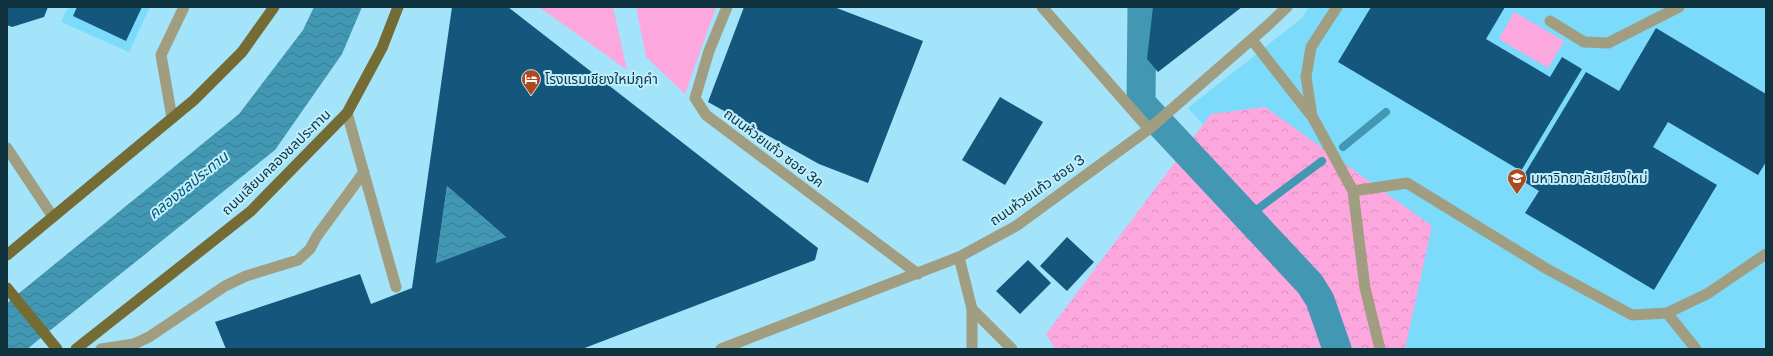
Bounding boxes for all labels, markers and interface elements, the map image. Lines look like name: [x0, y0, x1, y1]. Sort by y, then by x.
hotel icon: โรงแรมเชียงใหม่ภูคำ: [520, 68, 542, 96]
place label: โรงแรมเชียงใหม่ภูคำ: [545, 71, 658, 88]
street label: ถนนห้วยแก้ว ซอย 3ค: [721, 105, 827, 191]
street label: ถนนเลียบคลองชลประทาน: [218, 106, 334, 218]
water label: คลองชลประทาน: [145, 147, 232, 222]
street label: ถนนห้วยแก้ว ซอย 3: [987, 151, 1088, 229]
school or university icon: มหาวิทยาลัยเชียงใหม่: [1506, 167, 1528, 195]
place label: มหาวิทยาลัยเชียงใหม่: [1531, 170, 1648, 186]

